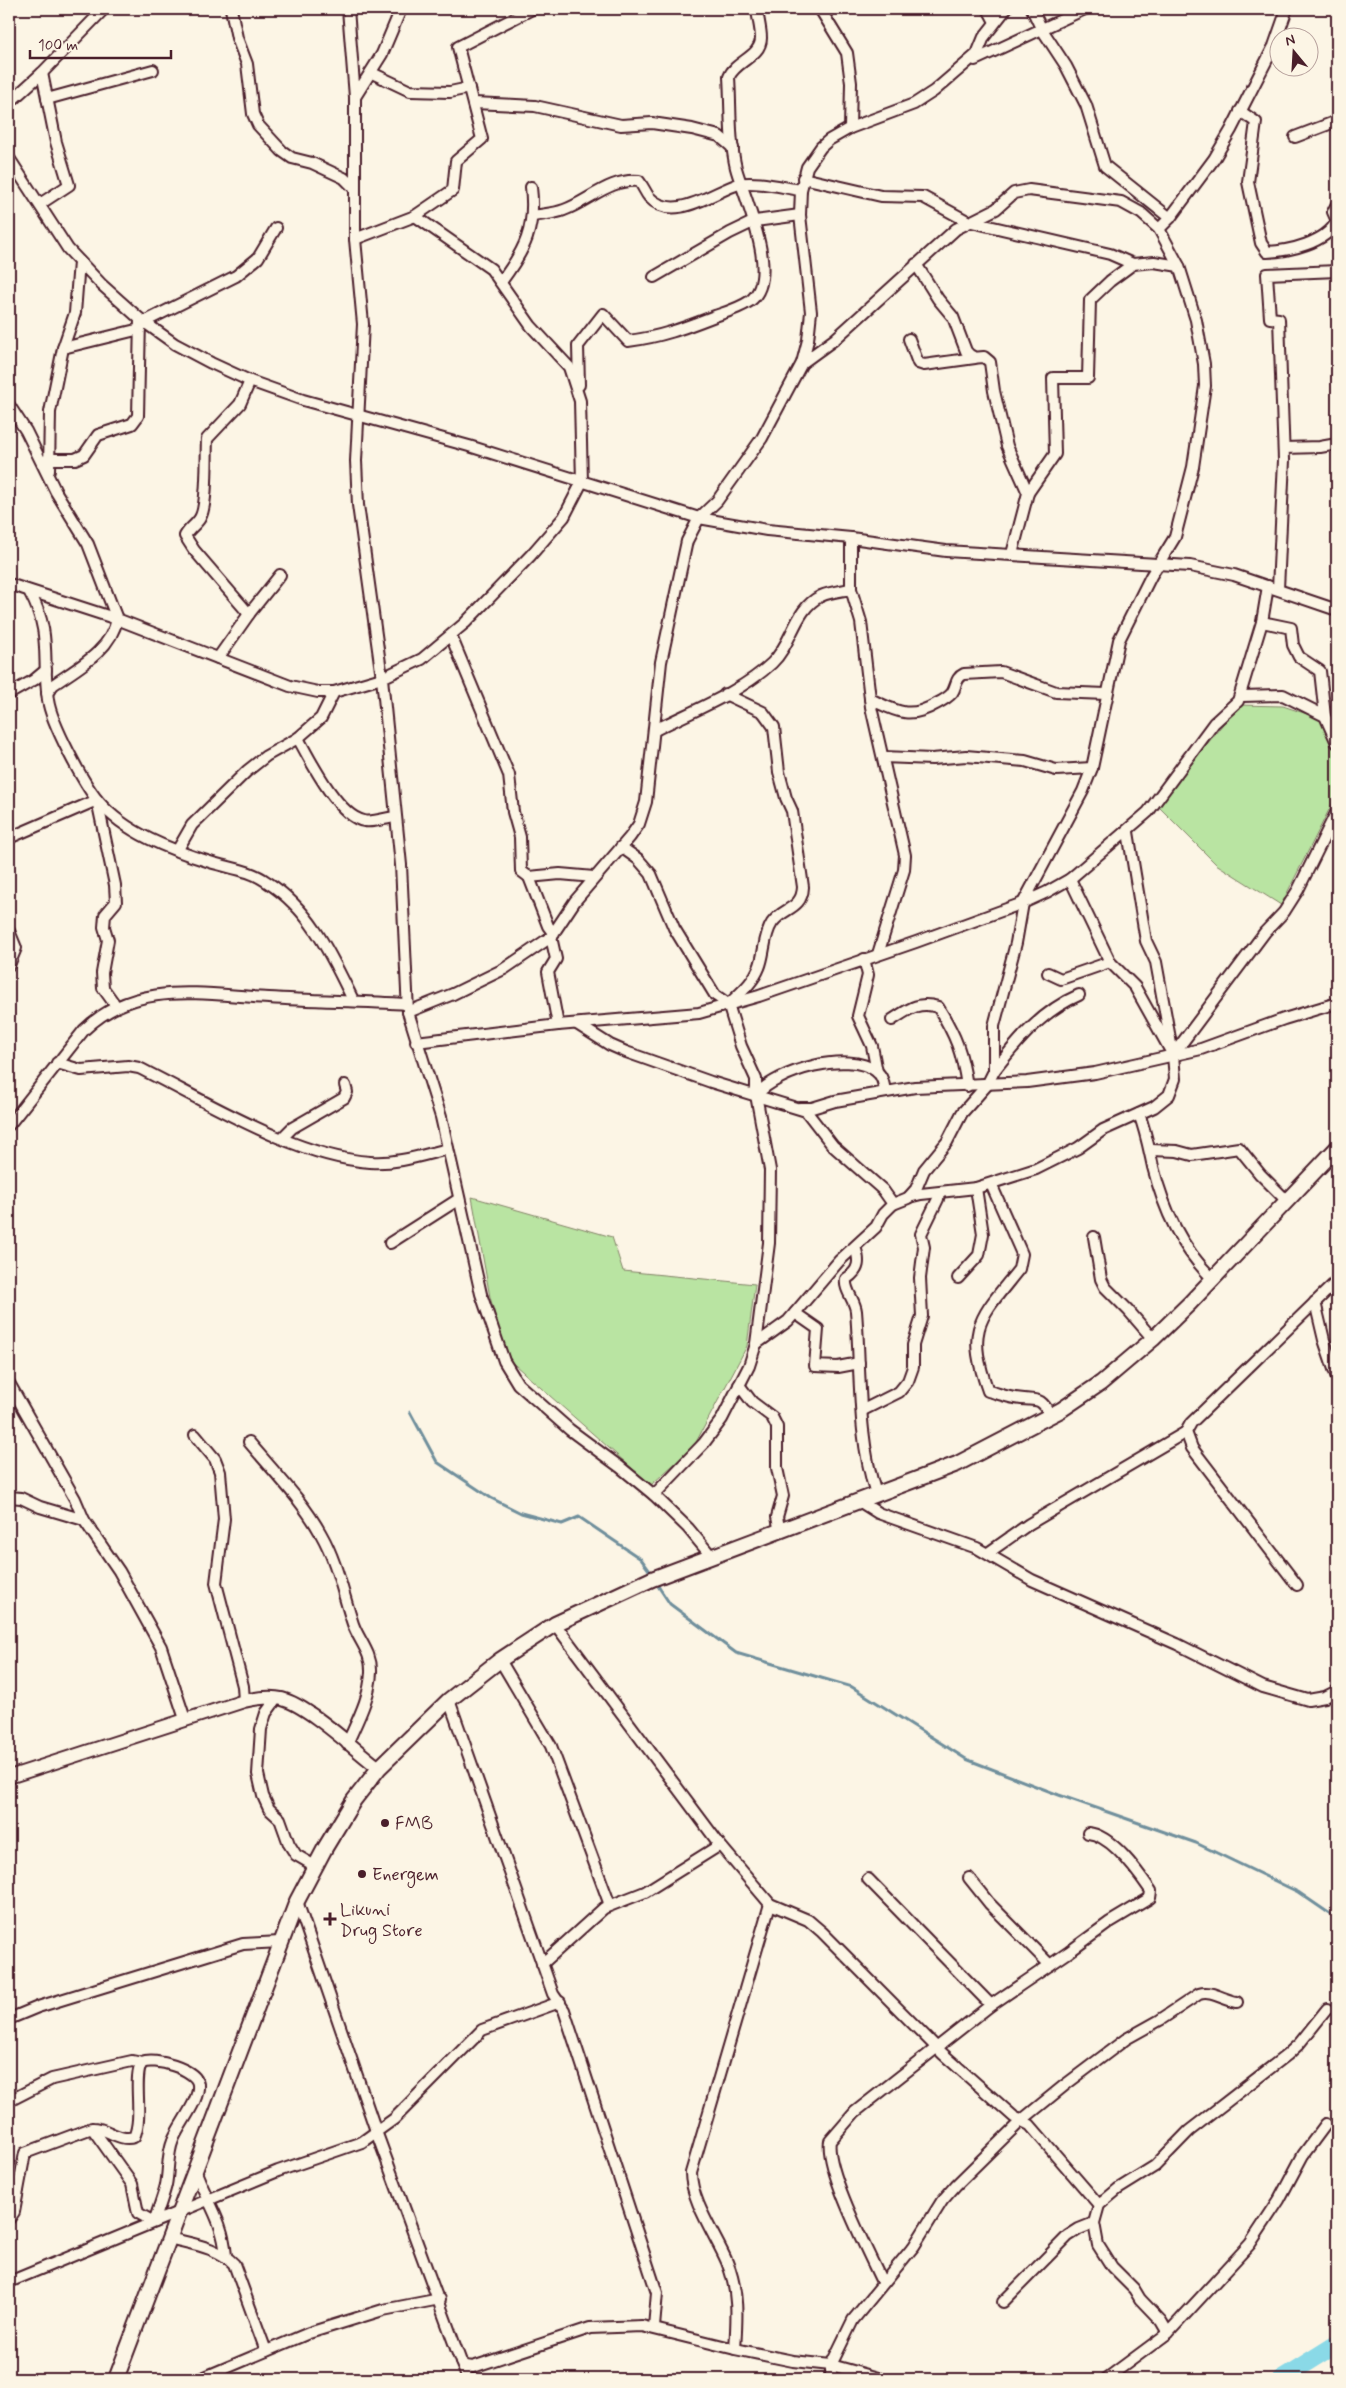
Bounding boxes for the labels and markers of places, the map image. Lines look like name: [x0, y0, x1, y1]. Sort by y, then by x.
place label: FMB: [395, 1812, 433, 1836]
marker: FMB: [379, 1817, 391, 1829]
place label: Energem: [372, 1863, 439, 1888]
marker: Energem: [356, 1868, 368, 1880]
place label: Likuni Drug Store: [340, 1898, 423, 1944]
marker: Likuni Drug Store: [324, 1913, 336, 1925]

